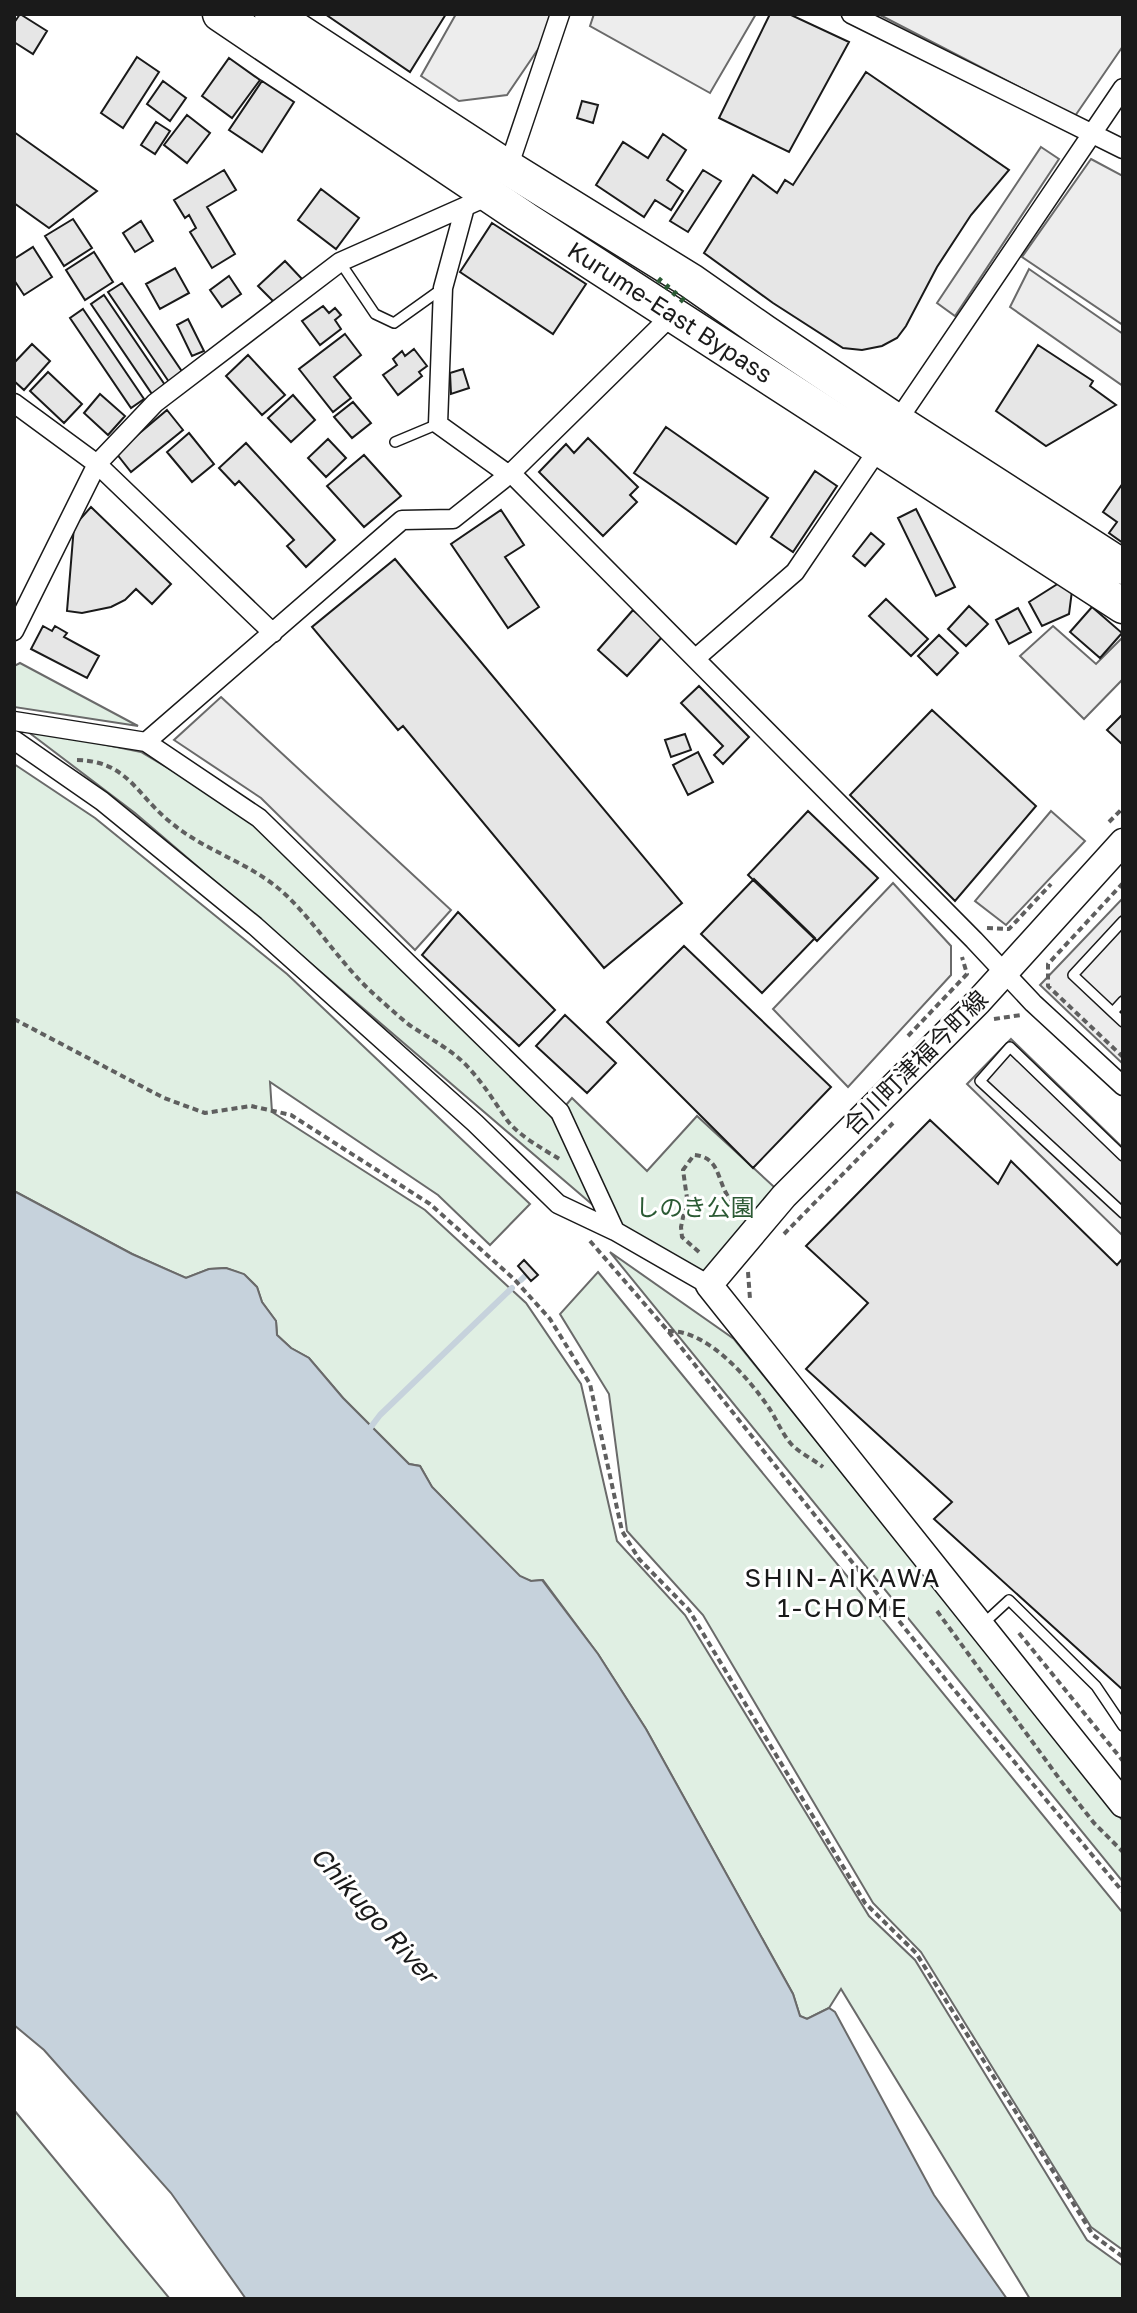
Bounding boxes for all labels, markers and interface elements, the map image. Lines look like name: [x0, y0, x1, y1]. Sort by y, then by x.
street label: Kurume-East Bypass: [563, 235, 779, 388]
street label: 合川町津福今町線: [837, 984, 993, 1140]
park label: しのき公園: [635, 1192, 755, 1221]
district label: SHIN-AIKAWA 1-CHOME: [745, 1562, 941, 1623]
water label: Chikugo River: [305, 1840, 446, 1992]

